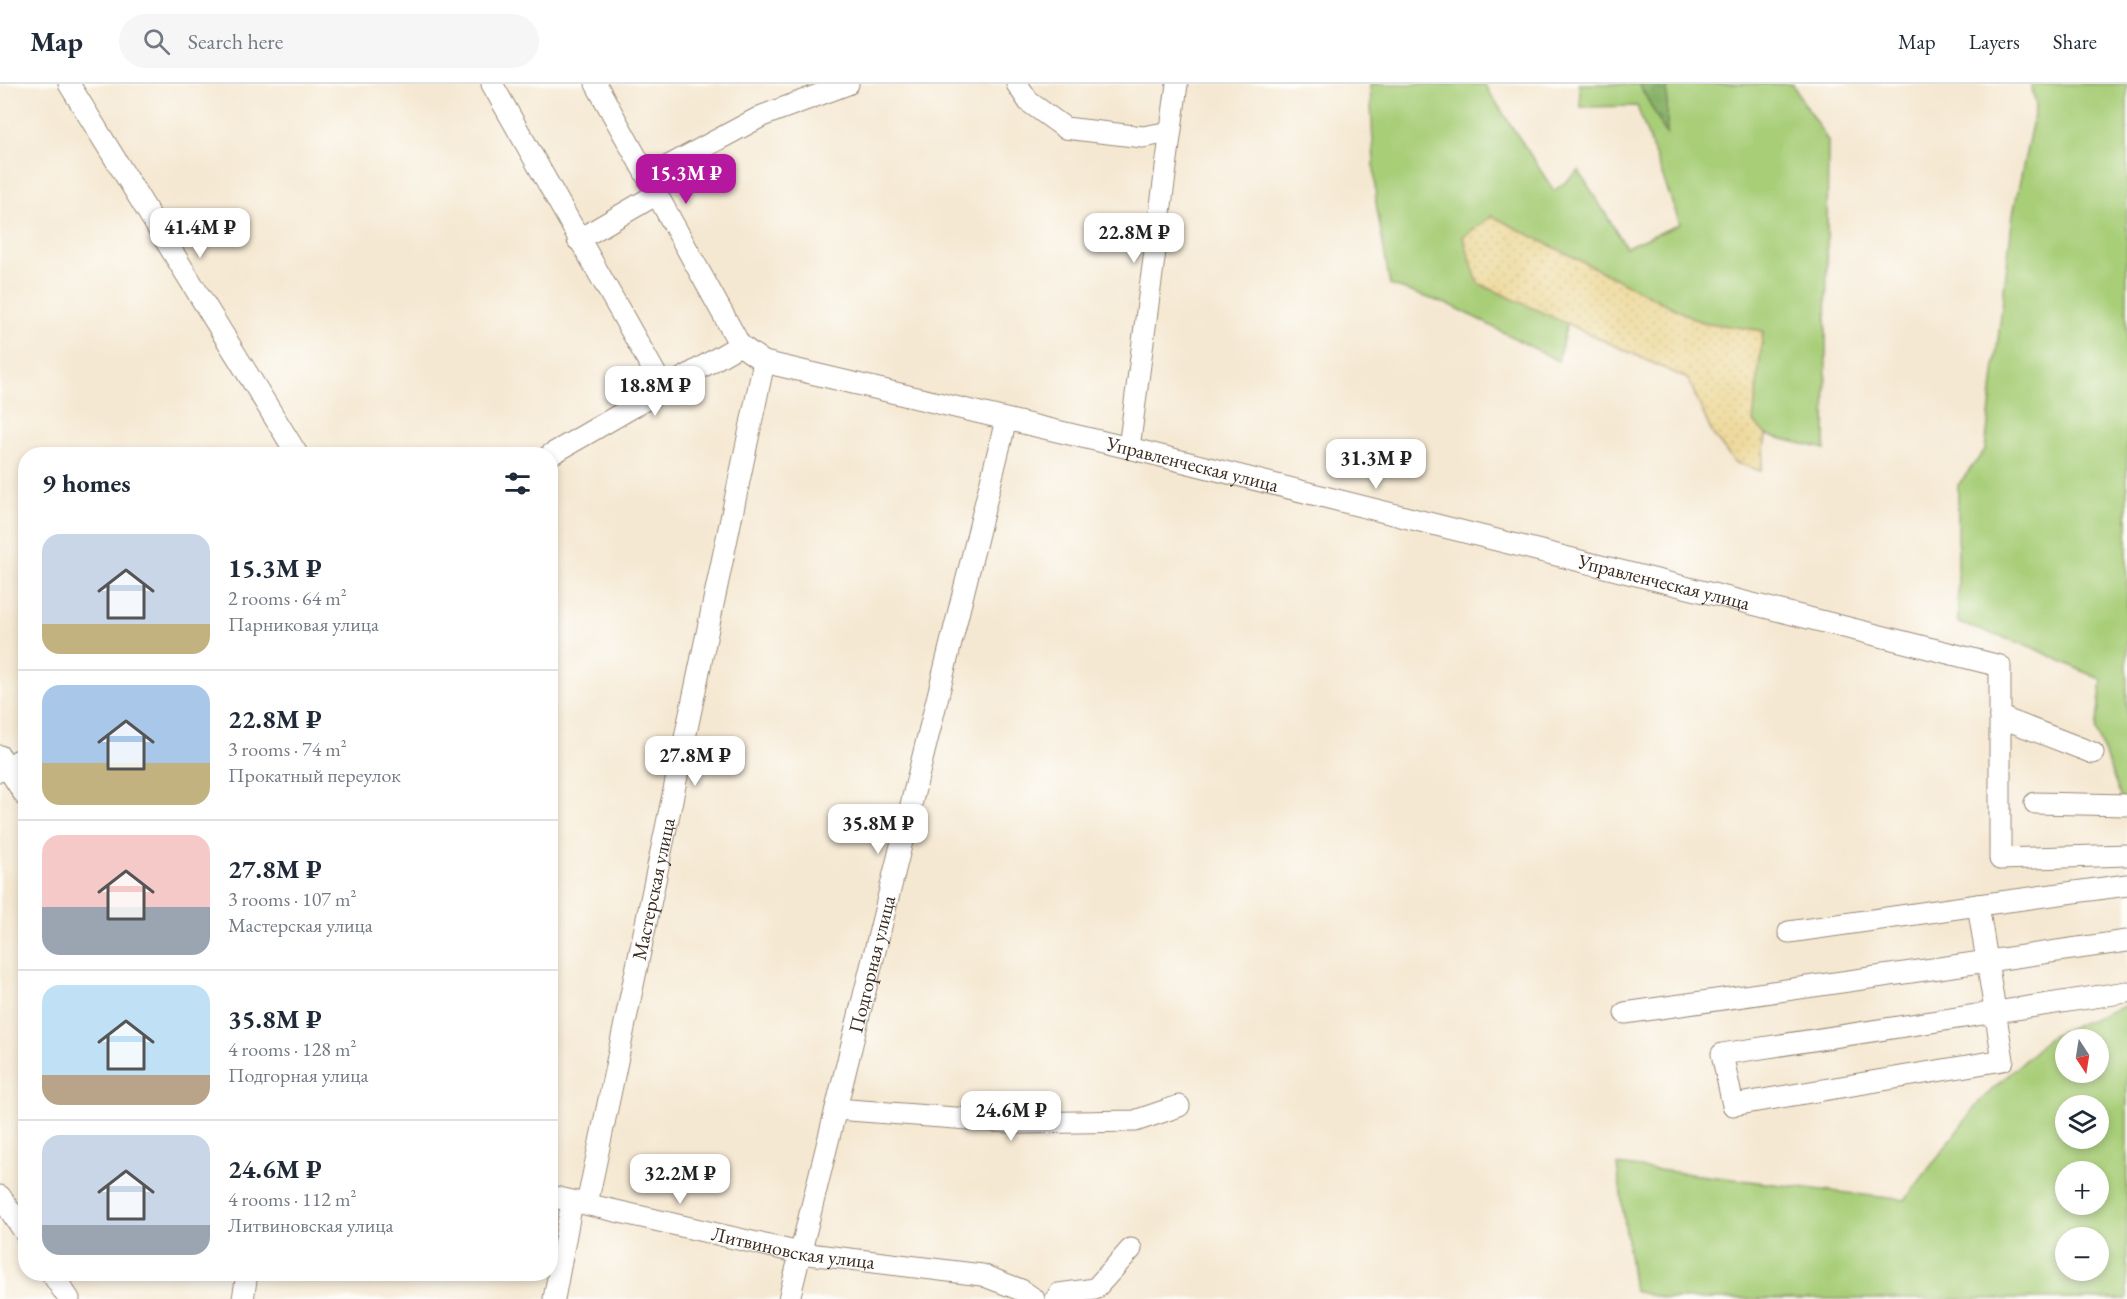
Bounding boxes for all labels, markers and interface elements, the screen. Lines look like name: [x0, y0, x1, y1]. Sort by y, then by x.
search box: [119, 14, 539, 68]
text: Map: [30, 23, 83, 59]
icon: search: [140, 25, 173, 58]
text: Search here: [188, 27, 283, 56]
text: Map: [1898, 28, 1936, 55]
text: Layers: [1969, 28, 2020, 55]
text: Share: [2053, 28, 2097, 55]
pin: 15.3M ₽: [631, 154, 741, 205]
text: 15.3M ₽: [650, 160, 722, 186]
pin: 41.4M ₽: [145, 208, 255, 259]
pin: 22.8M ₽: [1079, 213, 1189, 264]
text: 41.4M ₽: [164, 214, 236, 240]
text: 22.8M ₽: [1098, 219, 1170, 245]
pin: 18.8M ₽: [600, 366, 710, 417]
text: 18.8M ₽: [619, 372, 691, 398]
street label: Управленческая улица: [1103, 430, 1281, 498]
pin: 31.3M ₽: [1321, 439, 1431, 490]
text: 31.3M ₽: [1340, 445, 1412, 471]
text: 9 homes: [42, 466, 131, 500]
icon: filters: [501, 467, 534, 500]
street label: Управленческая улица: [1574, 548, 1753, 616]
text: 15.3M ₽: [228, 551, 322, 585]
icon: home: [90, 558, 162, 630]
text: 2 rooms · 64 m²: [228, 585, 347, 611]
text: Парниковая улица: [228, 611, 379, 637]
text: 22.8M ₽: [228, 702, 322, 736]
icon: home: [90, 709, 162, 781]
text: 3 rooms · 74 m²: [228, 736, 347, 762]
pin: 27.8M ₽: [640, 736, 750, 787]
text: 27.8M ₽: [659, 742, 731, 768]
text: Прокатный переулок: [228, 762, 401, 788]
pin: 35.8M ₽: [823, 804, 933, 855]
text: 35.8M ₽: [842, 810, 914, 836]
street label: Мастерская улица: [626, 815, 681, 962]
text: 27.8M ₽: [228, 852, 322, 886]
icon: home: [90, 859, 162, 931]
text: 3 rooms · 107 m²: [228, 886, 356, 912]
street label: Подгорная улица: [842, 893, 901, 1035]
text: Мастерская улица: [228, 912, 373, 938]
text: 35.8M ₽: [228, 1002, 322, 1036]
icon: home: [90, 1009, 162, 1081]
north arrow: [2055, 1029, 2109, 1083]
map controls: [2055, 1029, 2109, 1281]
text: 4 rooms · 128 m²: [228, 1036, 356, 1062]
text: Подгорная улица: [228, 1062, 368, 1088]
pin: 24.6M ₽: [956, 1091, 1066, 1142]
button: layers: [2055, 1095, 2109, 1149]
text: 24.6M ₽: [975, 1097, 1047, 1123]
text: 24.6M ₽: [228, 1152, 322, 1186]
pin: 32.2M ₽: [625, 1154, 735, 1205]
icon: home: [90, 1159, 162, 1231]
text: 32.2M ₽: [644, 1160, 716, 1186]
button: +: [2055, 1161, 2109, 1215]
text: 4 rooms · 112 m²: [228, 1186, 356, 1212]
text: Литвиновская улица: [228, 1212, 394, 1238]
street label: Литвиновская улица: [709, 1220, 876, 1275]
button: −: [2055, 1227, 2109, 1281]

